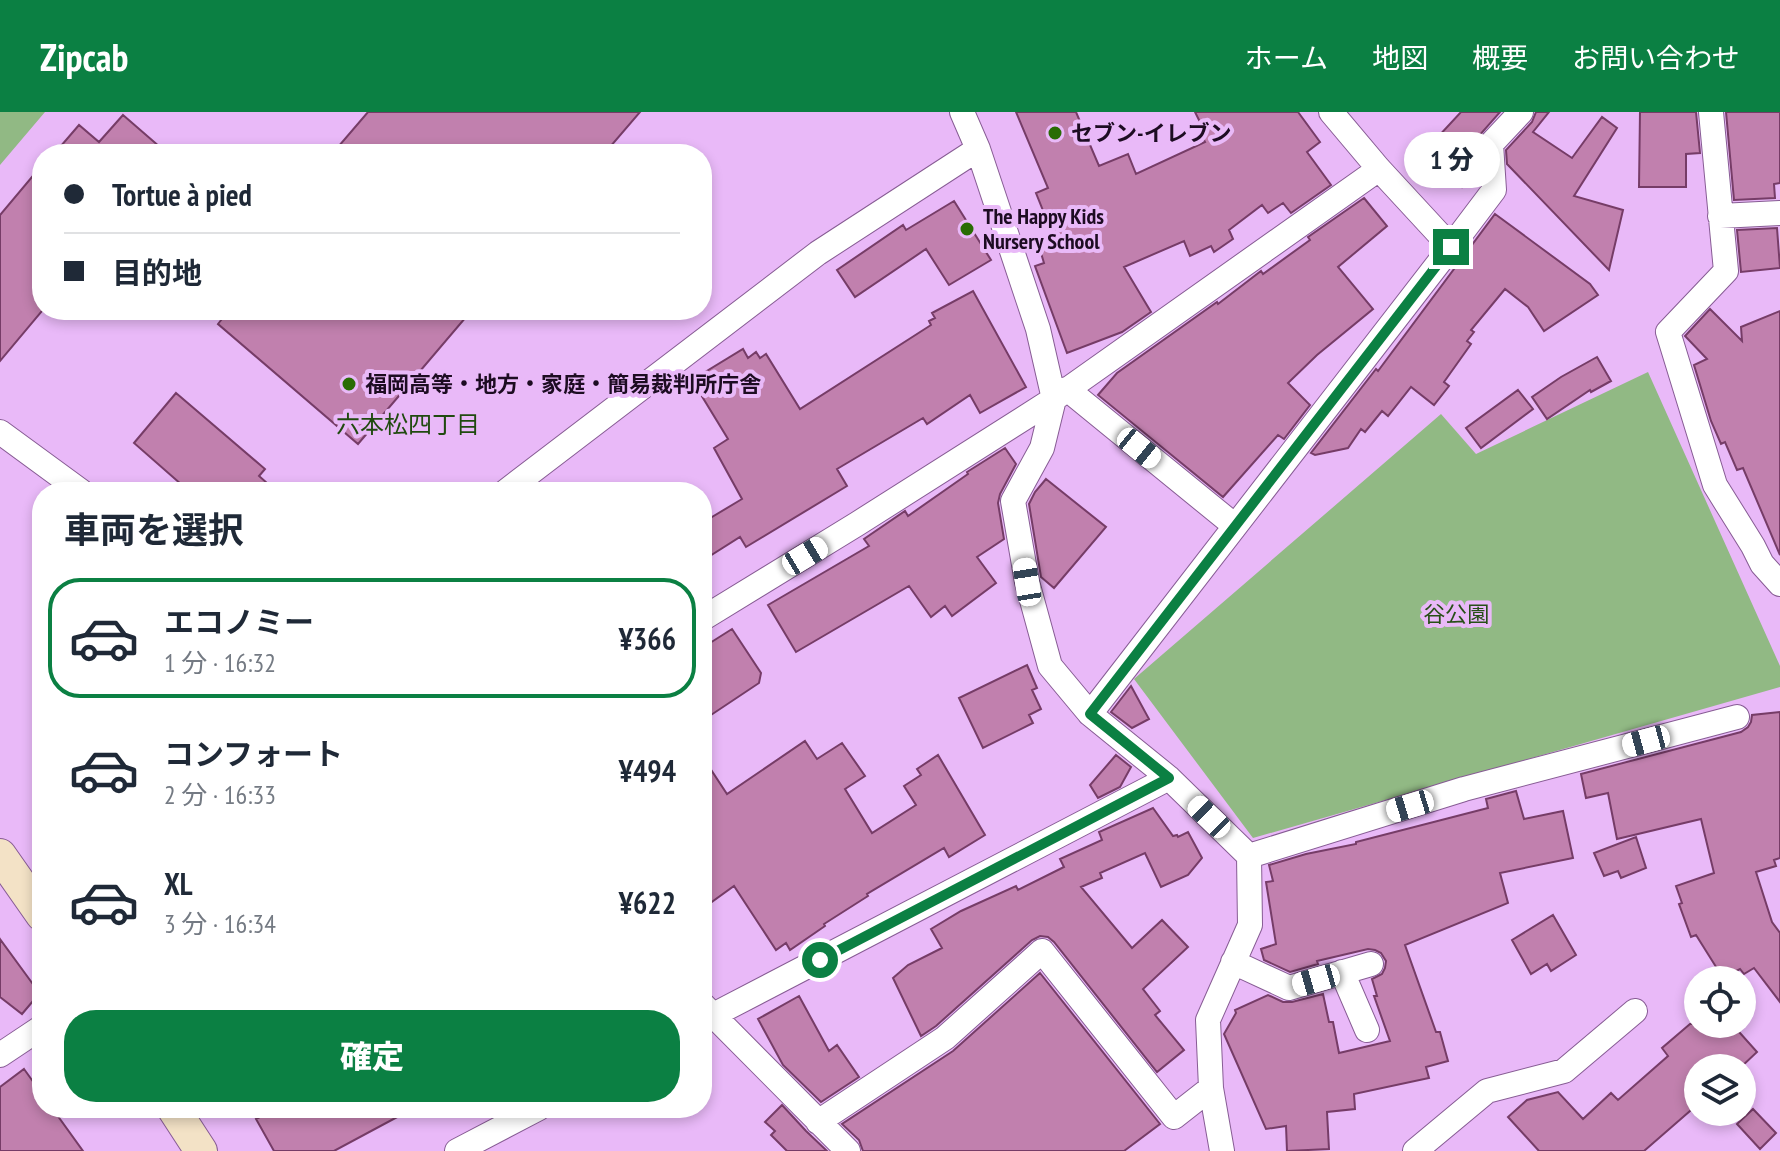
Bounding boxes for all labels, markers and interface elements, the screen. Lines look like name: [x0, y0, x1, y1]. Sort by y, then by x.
text: Zipcab: [40, 32, 128, 81]
text: ホーム: [1245, 39, 1328, 76]
text: 地図: [1372, 39, 1428, 76]
text: 概要: [1472, 39, 1528, 76]
text: お問い合わせ: [1572, 39, 1740, 76]
place label: セブン-イレブン: [1071, 119, 1232, 147]
marker: セブン-イレブン: [1046, 124, 1064, 142]
callout: 1 分: [1403, 131, 1499, 187]
text: 1 分: [1430, 143, 1474, 176]
text: Tortue à pied: [112, 175, 252, 214]
place label: The Happy Kids Nursery School: [983, 202, 1104, 255]
marker: The Happy Kids Nursery School: [958, 220, 976, 238]
route end: [1433, 229, 1469, 265]
text: 目的地: [112, 253, 202, 292]
place label: 福岡高等・地方・家庭・簡易裁判所庁舎: [365, 370, 761, 398]
marker: 福岡高等・地方・家庭・簡易裁判所庁舎: [340, 375, 358, 393]
district label: 六本松四丁目: [336, 409, 480, 440]
car: [1113, 424, 1165, 472]
text: 車両を選択: [64, 506, 244, 553]
car: [778, 533, 832, 579]
car: [1011, 556, 1043, 608]
park label: 谷公園: [1423, 600, 1489, 628]
icon: car: [68, 602, 140, 674]
text: エコノミー: [164, 602, 314, 641]
text: ¥366: [619, 619, 676, 658]
text: 1 分 · 16:32: [164, 646, 276, 679]
car: [1620, 723, 1672, 759]
icon: car: [68, 734, 140, 806]
text: コンフォート: [164, 734, 343, 773]
text: ¥494: [619, 751, 676, 790]
text: 2 分 · 16:33: [164, 778, 276, 811]
car: [1384, 788, 1436, 824]
car: [1183, 792, 1235, 842]
text: XL: [164, 864, 193, 903]
icon: car: [68, 866, 140, 938]
text: ¥622: [619, 883, 676, 922]
text: 3 分 · 16:34: [164, 907, 276, 940]
route start: [802, 942, 838, 978]
car: [1290, 962, 1342, 998]
map controls: [1684, 966, 1756, 1126]
button: locate: [1684, 966, 1756, 1038]
button: 確定: [64, 1010, 680, 1102]
button: layers: [1684, 1054, 1756, 1126]

